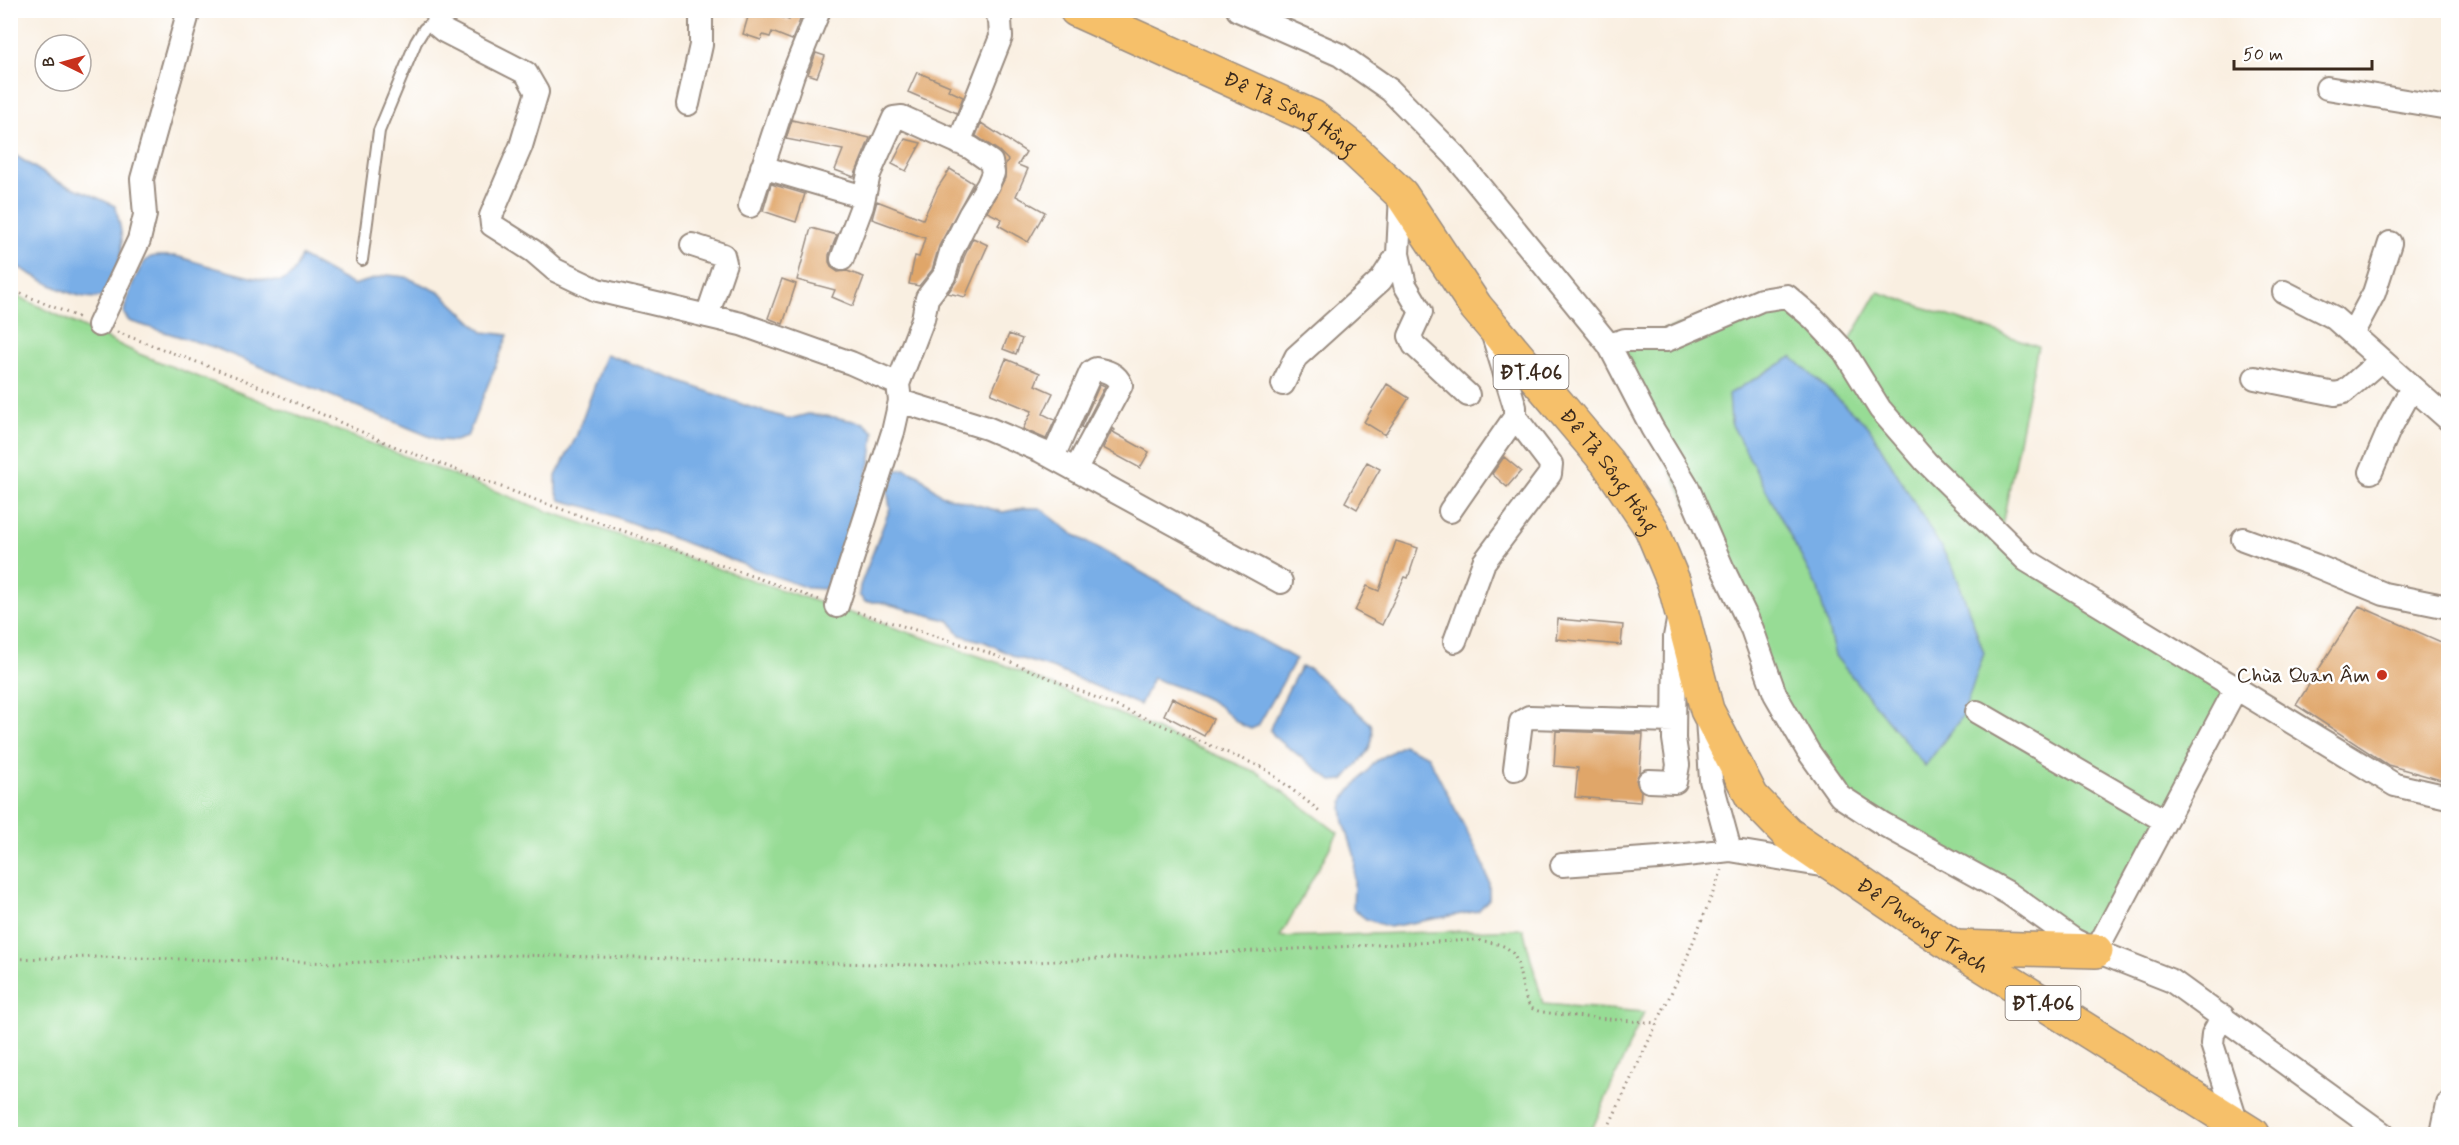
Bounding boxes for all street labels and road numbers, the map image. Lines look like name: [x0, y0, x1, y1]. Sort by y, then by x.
street label: Đê Tả Sông Hồng: [1219, 65, 1362, 163]
road number: ĐT.406: [1494, 355, 1568, 389]
street label: Đê Tả Sông Hồng: [1553, 403, 1664, 541]
street label: Đê Phương Trạch: [1851, 872, 1994, 980]
road number: ĐT.406: [2006, 986, 2080, 1020]

